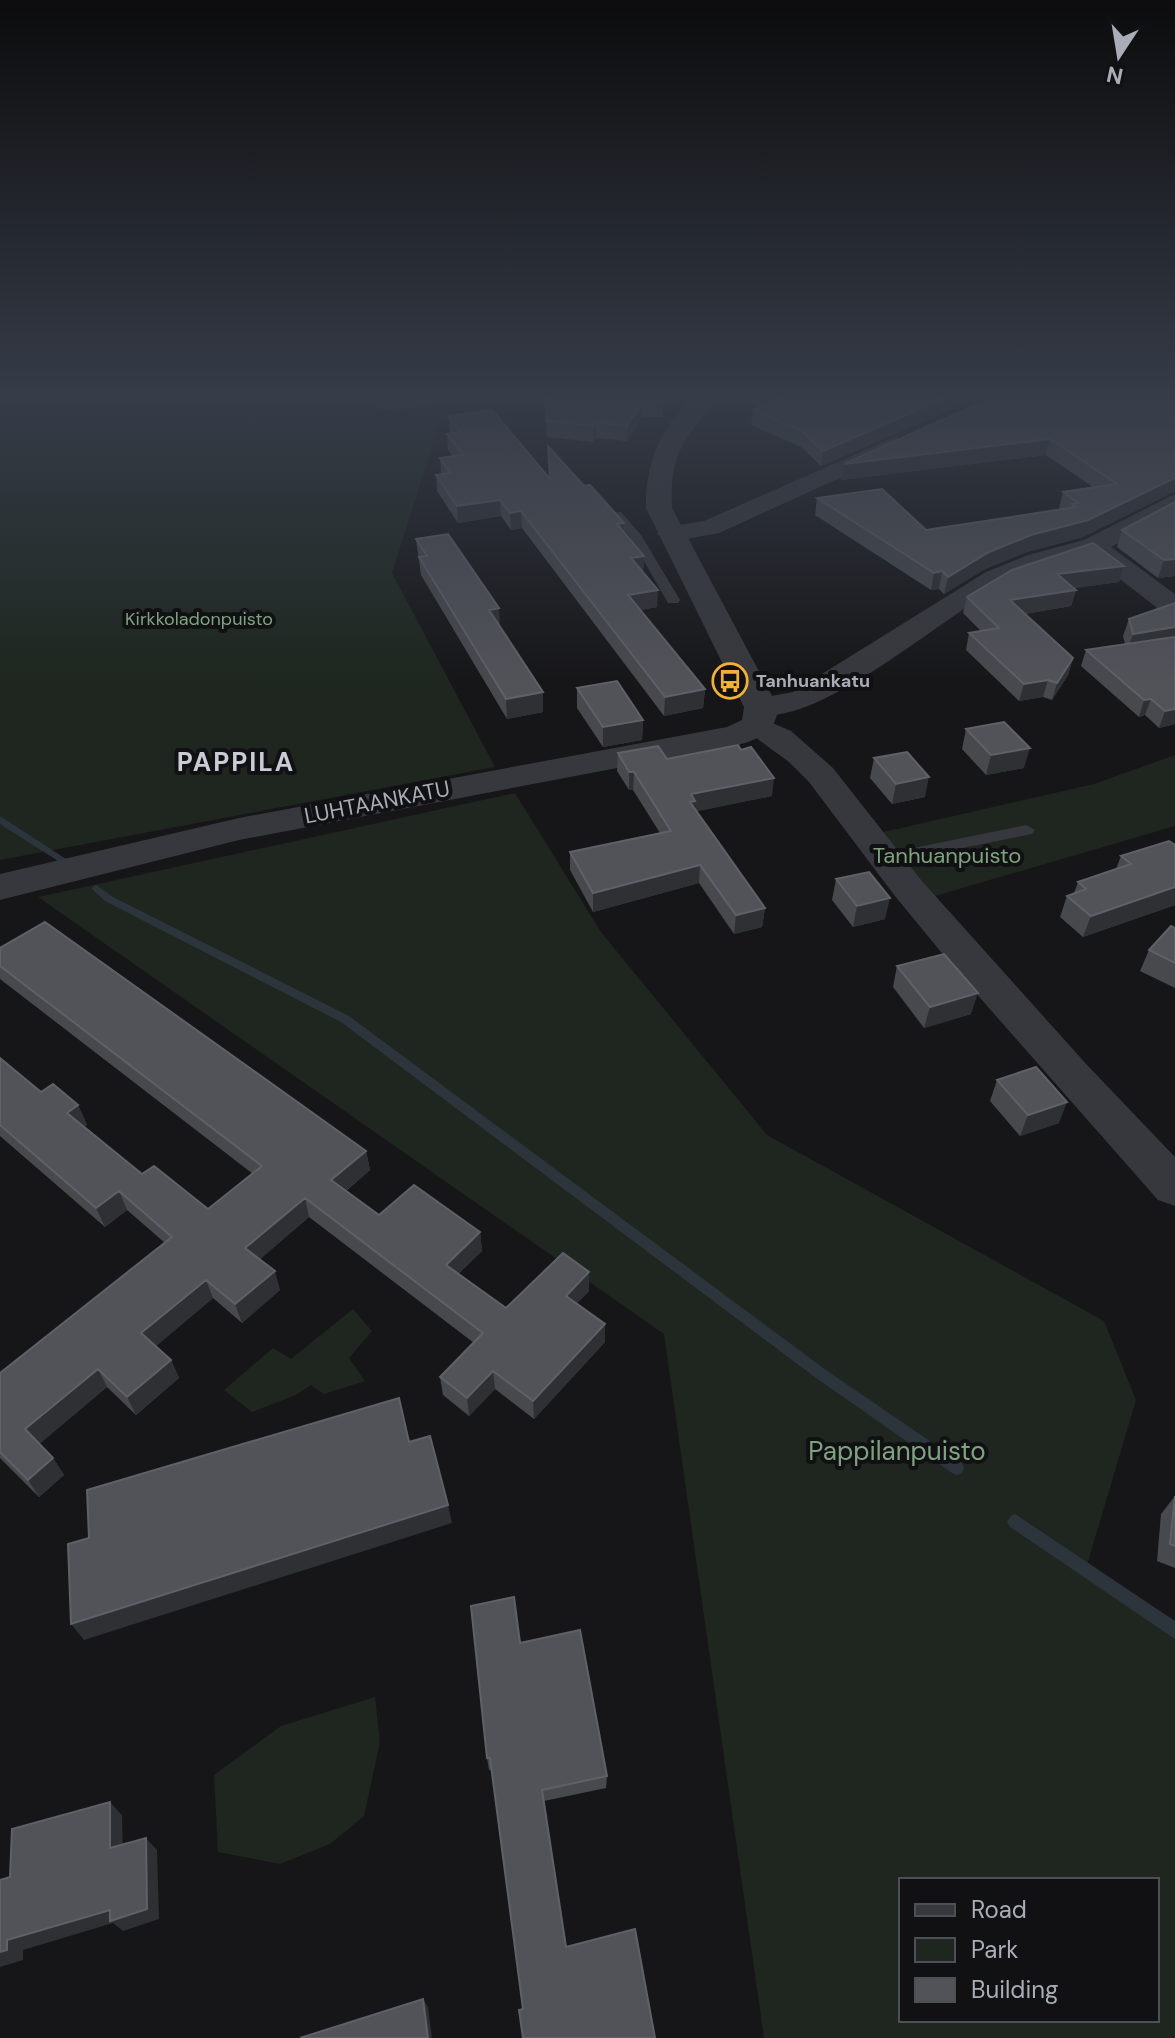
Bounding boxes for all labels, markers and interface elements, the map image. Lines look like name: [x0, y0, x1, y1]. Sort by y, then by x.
north arrow: [1079, 16, 1159, 96]
text: N: [1104, 59, 1126, 91]
park label: Kirkkoladonpuisto: [125, 607, 273, 631]
bus stop icon: Tanhuankatu: [711, 662, 749, 700]
place label: Tanhuankatu: [756, 669, 870, 693]
district label: PAPPILA: [177, 745, 295, 779]
street label: LUHTAANKATU: [302, 774, 452, 830]
park label: Tanhuanpuisto: [873, 841, 1021, 870]
park label: Pappilanpuisto: [808, 1434, 986, 1468]
legend: [899, 1878, 1159, 2022]
text: Road: [971, 1894, 1027, 1925]
text: Park: [971, 1934, 1018, 1965]
text: Building: [971, 1974, 1058, 2005]

